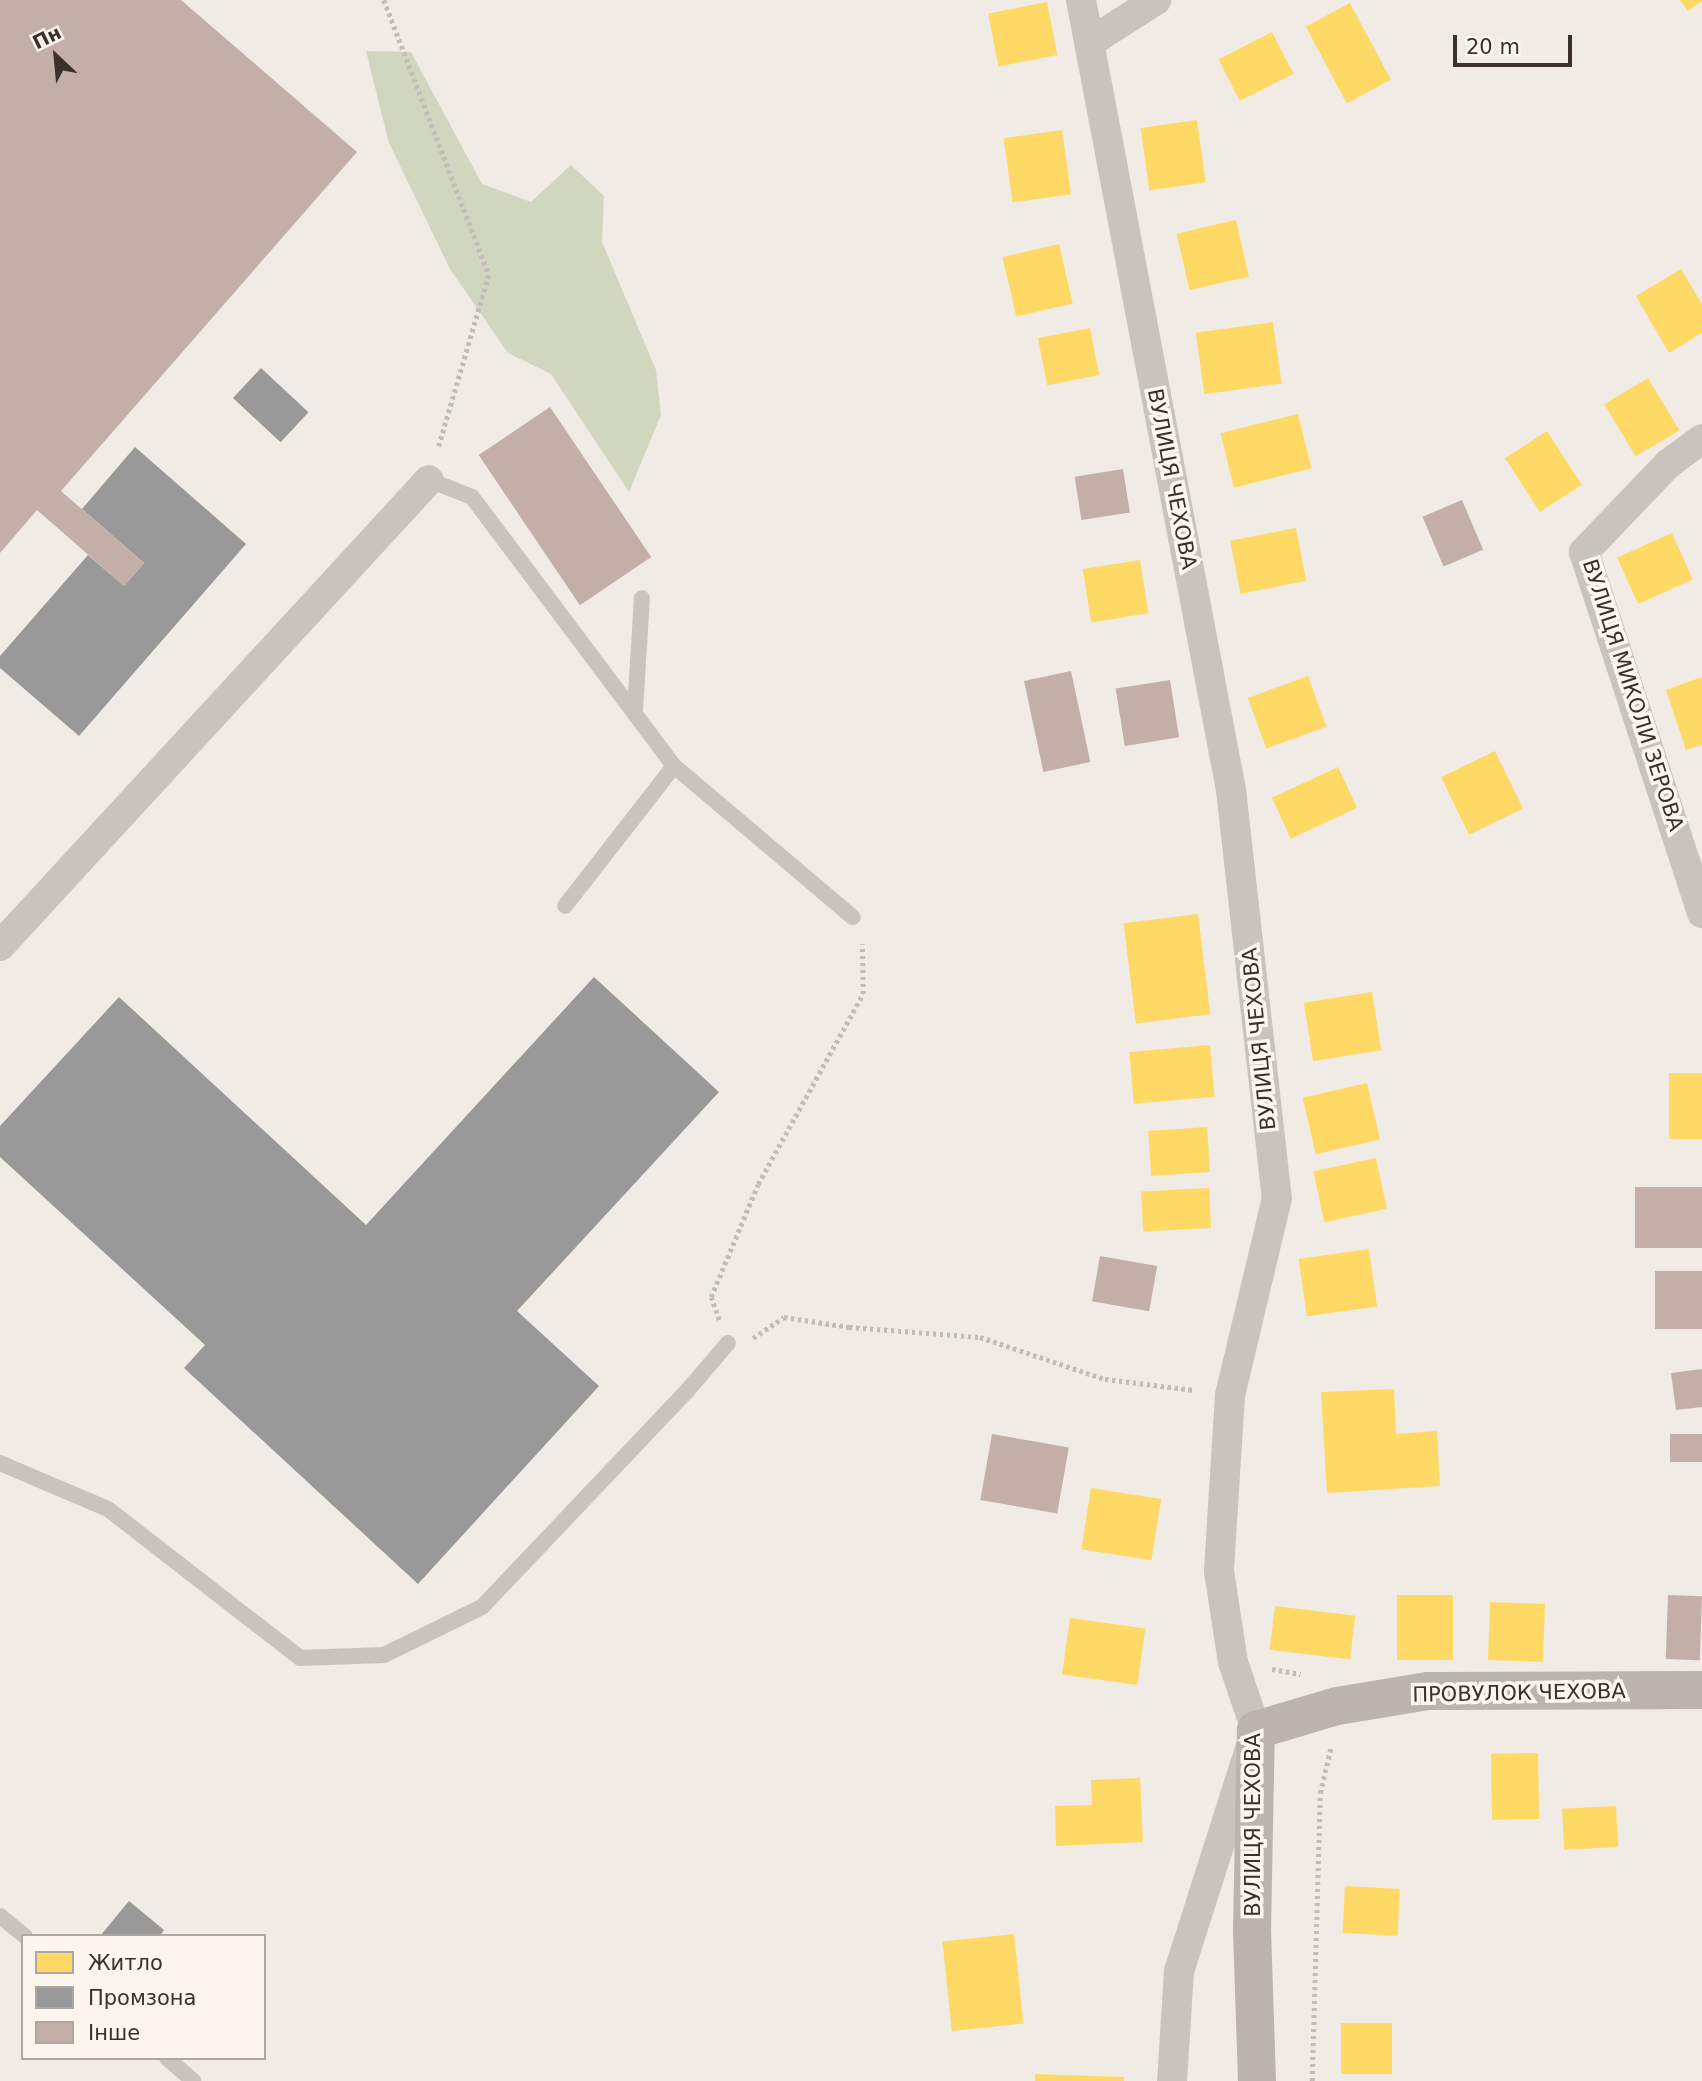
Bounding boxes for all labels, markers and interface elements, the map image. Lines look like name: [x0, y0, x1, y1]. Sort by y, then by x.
north arrow: [21, 21, 91, 91]
text: Пн: [29, 21, 65, 53]
scale bar: [1457, 21, 1576, 65]
text: 20 m: [1466, 35, 1520, 59]
street label: ВУЛИЦЯ ЧЕХОВА: [1142, 386, 1202, 572]
street label: ВУЛИЦЯ МИКОЛИ ЗЕРОВА: [1577, 556, 1689, 834]
street label: ВУЛИЦЯ ЧЕХОВА: [1237, 946, 1281, 1132]
street label: ПРОВУЛОК ЧЕХОВА: [1412, 1679, 1626, 1707]
street label: ВУЛИЦЯ ЧЕХОВА: [1240, 1733, 1266, 1917]
legend: [21, 1934, 266, 2060]
text: Житло: [88, 1951, 163, 1975]
text: Промзона: [88, 1986, 196, 2010]
text: Інше: [88, 2021, 140, 2045]

